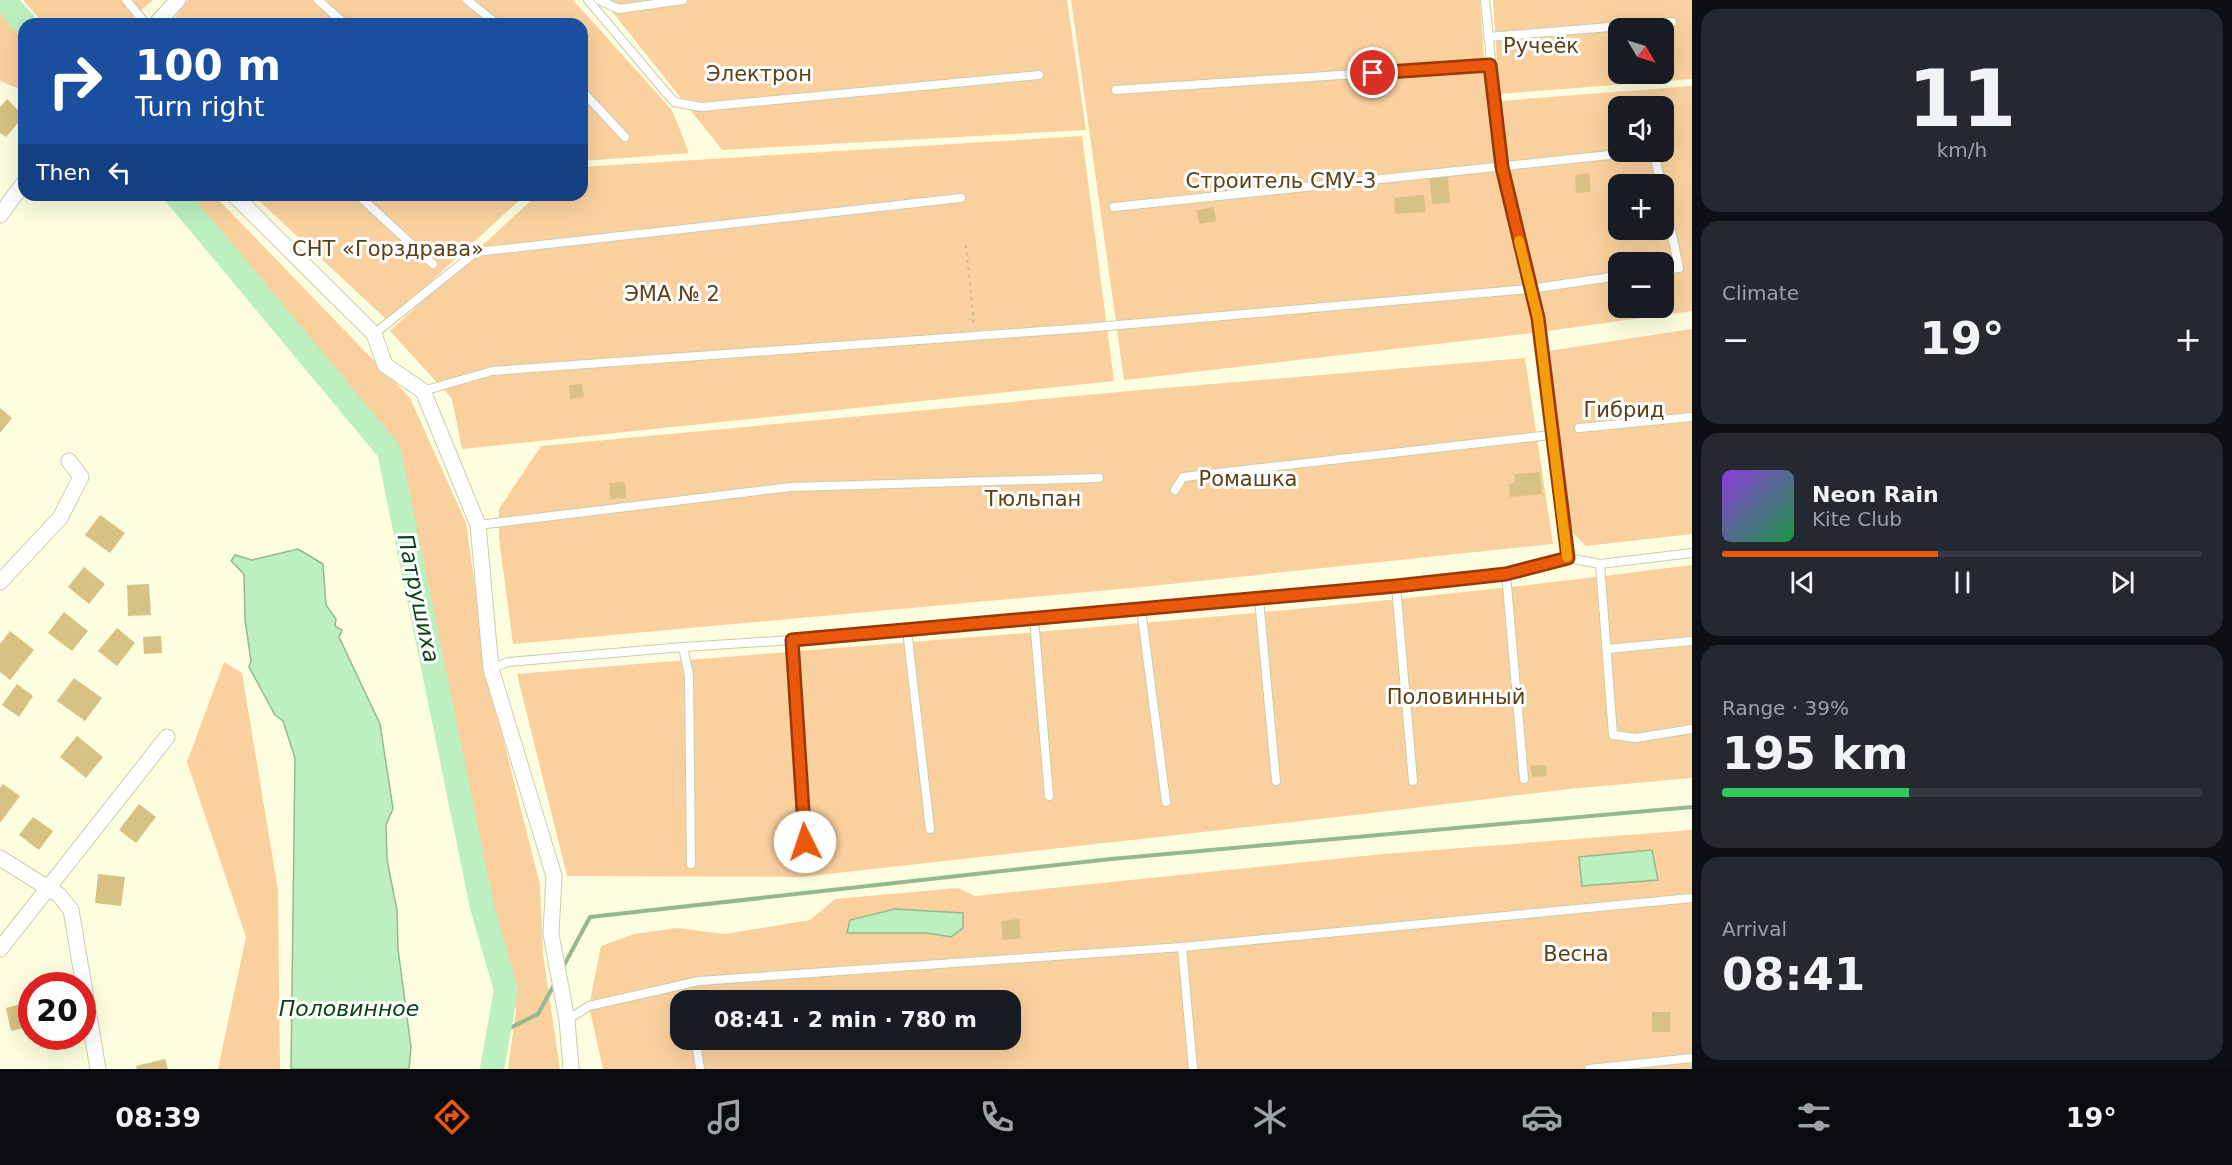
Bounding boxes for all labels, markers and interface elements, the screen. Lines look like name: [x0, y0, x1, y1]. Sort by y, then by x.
north arrow: [1608, 18, 1674, 84]
map controls: [1608, 18, 1674, 318]
park label: Ручеёк: [1503, 34, 1579, 58]
text: 100 m: [135, 41, 281, 90]
icon: right: [36, 42, 114, 120]
pin: [1347, 47, 1398, 98]
text: 11: [1908, 54, 2016, 144]
icon: arrive: [1356, 56, 1389, 89]
park label: Электрон: [706, 62, 812, 86]
text: Turn right: [135, 91, 264, 122]
button: sound: [1608, 96, 1674, 162]
text: km/h: [1937, 138, 1987, 162]
icon: left: [103, 156, 136, 189]
text: Then: [36, 160, 91, 185]
park label: Строитель СМУ-3: [1186, 169, 1376, 193]
button: +: [1608, 174, 1674, 240]
park label: СНТ «Горздрава»: [292, 237, 484, 261]
button: −: [1608, 252, 1674, 318]
text: Climate: [1722, 281, 1799, 305]
park label: ЭМА № 2: [624, 282, 720, 306]
text: 19°: [1919, 312, 2005, 365]
text: −: [1722, 320, 1750, 359]
text: +: [2174, 320, 2202, 359]
park label: Гибрид: [1584, 398, 1664, 422]
park label: Ромашка: [1199, 467, 1298, 491]
text: Neon Rain: [1812, 482, 1939, 507]
park label: Тюльпан: [984, 487, 1081, 511]
text: Kite Club: [1812, 507, 1902, 531]
water label: Патрушиха: [393, 532, 444, 665]
icon: previous: [1786, 566, 1819, 599]
icon: pause: [1946, 566, 1979, 599]
icon: next: [2106, 566, 2139, 599]
park label: Половинный: [1387, 685, 1525, 709]
text: Range · 39%: [1722, 696, 1849, 720]
text: 195 km: [1722, 727, 1908, 780]
position arrow: [773, 810, 837, 874]
text: Arrival: [1722, 917, 1787, 941]
park label: Весна: [1543, 942, 1609, 966]
text: 08:41: [1722, 948, 1865, 1001]
speed limit sign: 20: [18, 972, 96, 1050]
water label: Половинное: [279, 996, 419, 1021]
text: 08:41 · 2 min · 780 m: [714, 1007, 977, 1032]
icon: directions: [431, 1096, 473, 1138]
icon: music: [704, 1096, 746, 1138]
icon: phone: [976, 1096, 1018, 1138]
icon: climate: [1249, 1096, 1291, 1138]
icon: car: [1521, 1096, 1563, 1138]
icon: filters: [1793, 1096, 1835, 1138]
text: 08:39: [115, 1102, 201, 1133]
text: 19°: [2066, 1102, 2117, 1133]

